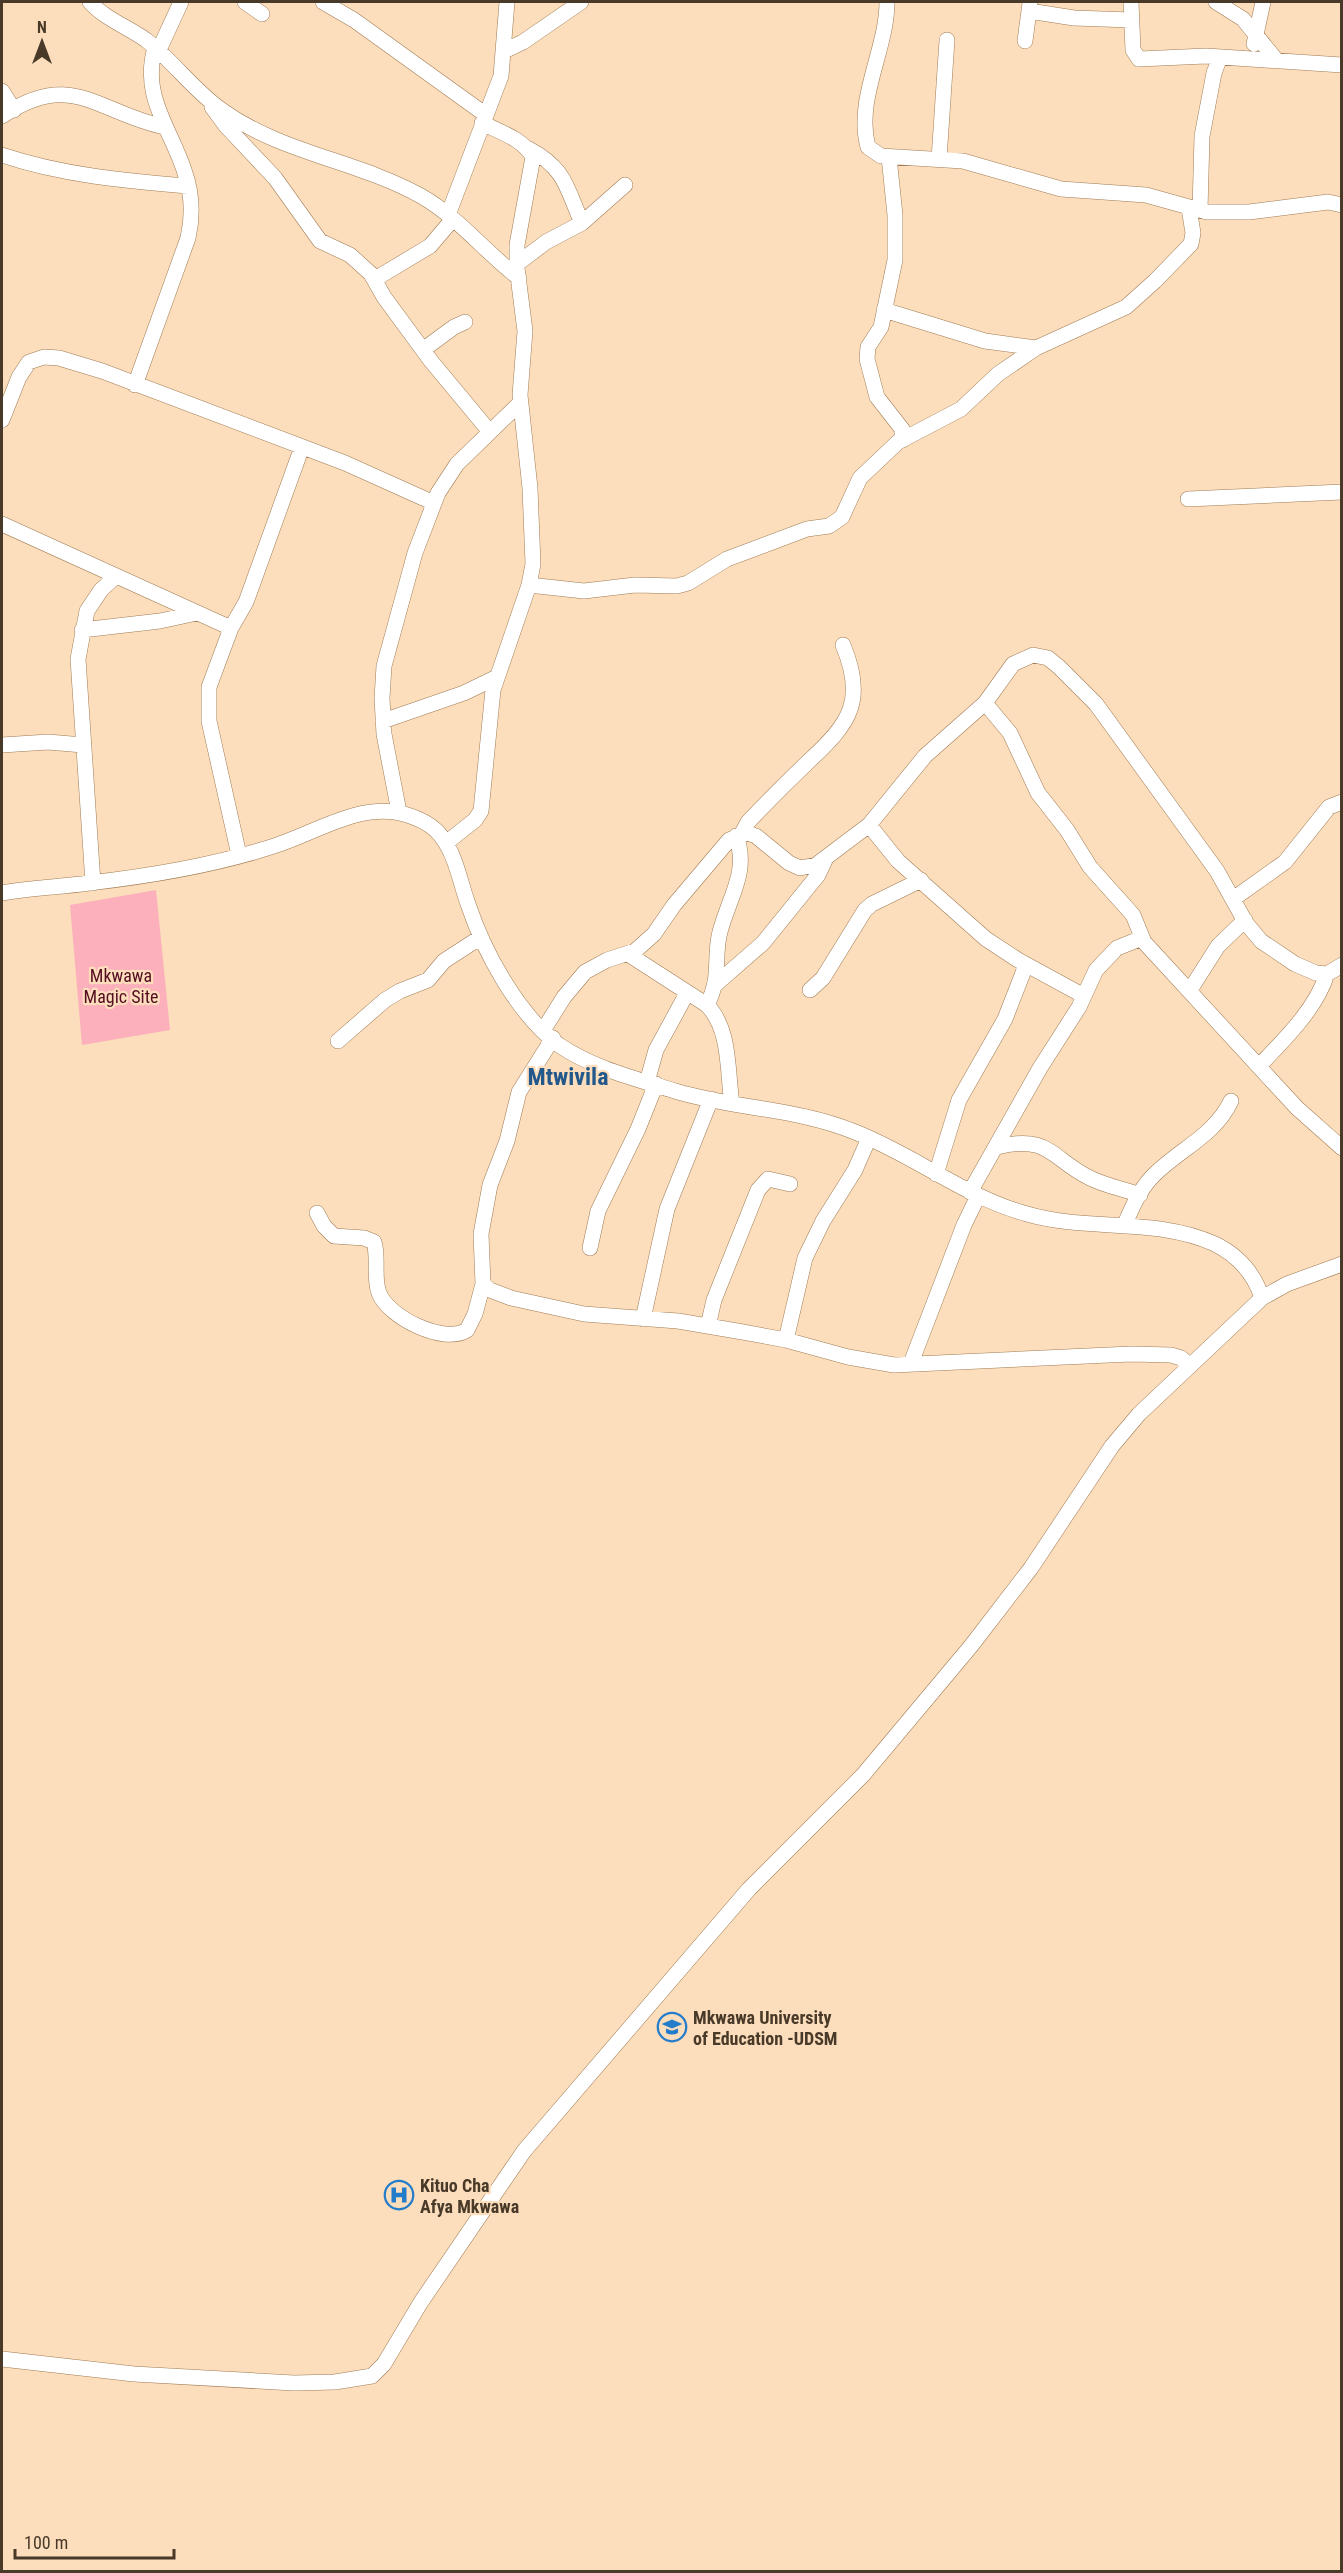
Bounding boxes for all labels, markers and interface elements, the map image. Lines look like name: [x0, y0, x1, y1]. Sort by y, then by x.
north arrow: [12, 12, 72, 72]
text: N: [37, 18, 47, 37]
park label: Mkwawa Magic Site: [84, 965, 158, 1007]
district label: Mtwivila: [528, 1063, 608, 1091]
place label: Mkwawa University of Education -UDSM: [693, 2007, 838, 2049]
school or university icon: Mkwawa University of Education -UDSM: [656, 2011, 688, 2043]
place label: Kituo Cha Afya Mkwawa: [420, 2175, 519, 2217]
hospital icon: Kituo Cha Afya Mkwawa: [383, 2179, 415, 2211]
scale bar: [15, 2522, 174, 2560]
text: 100 m: [24, 2532, 68, 2553]

